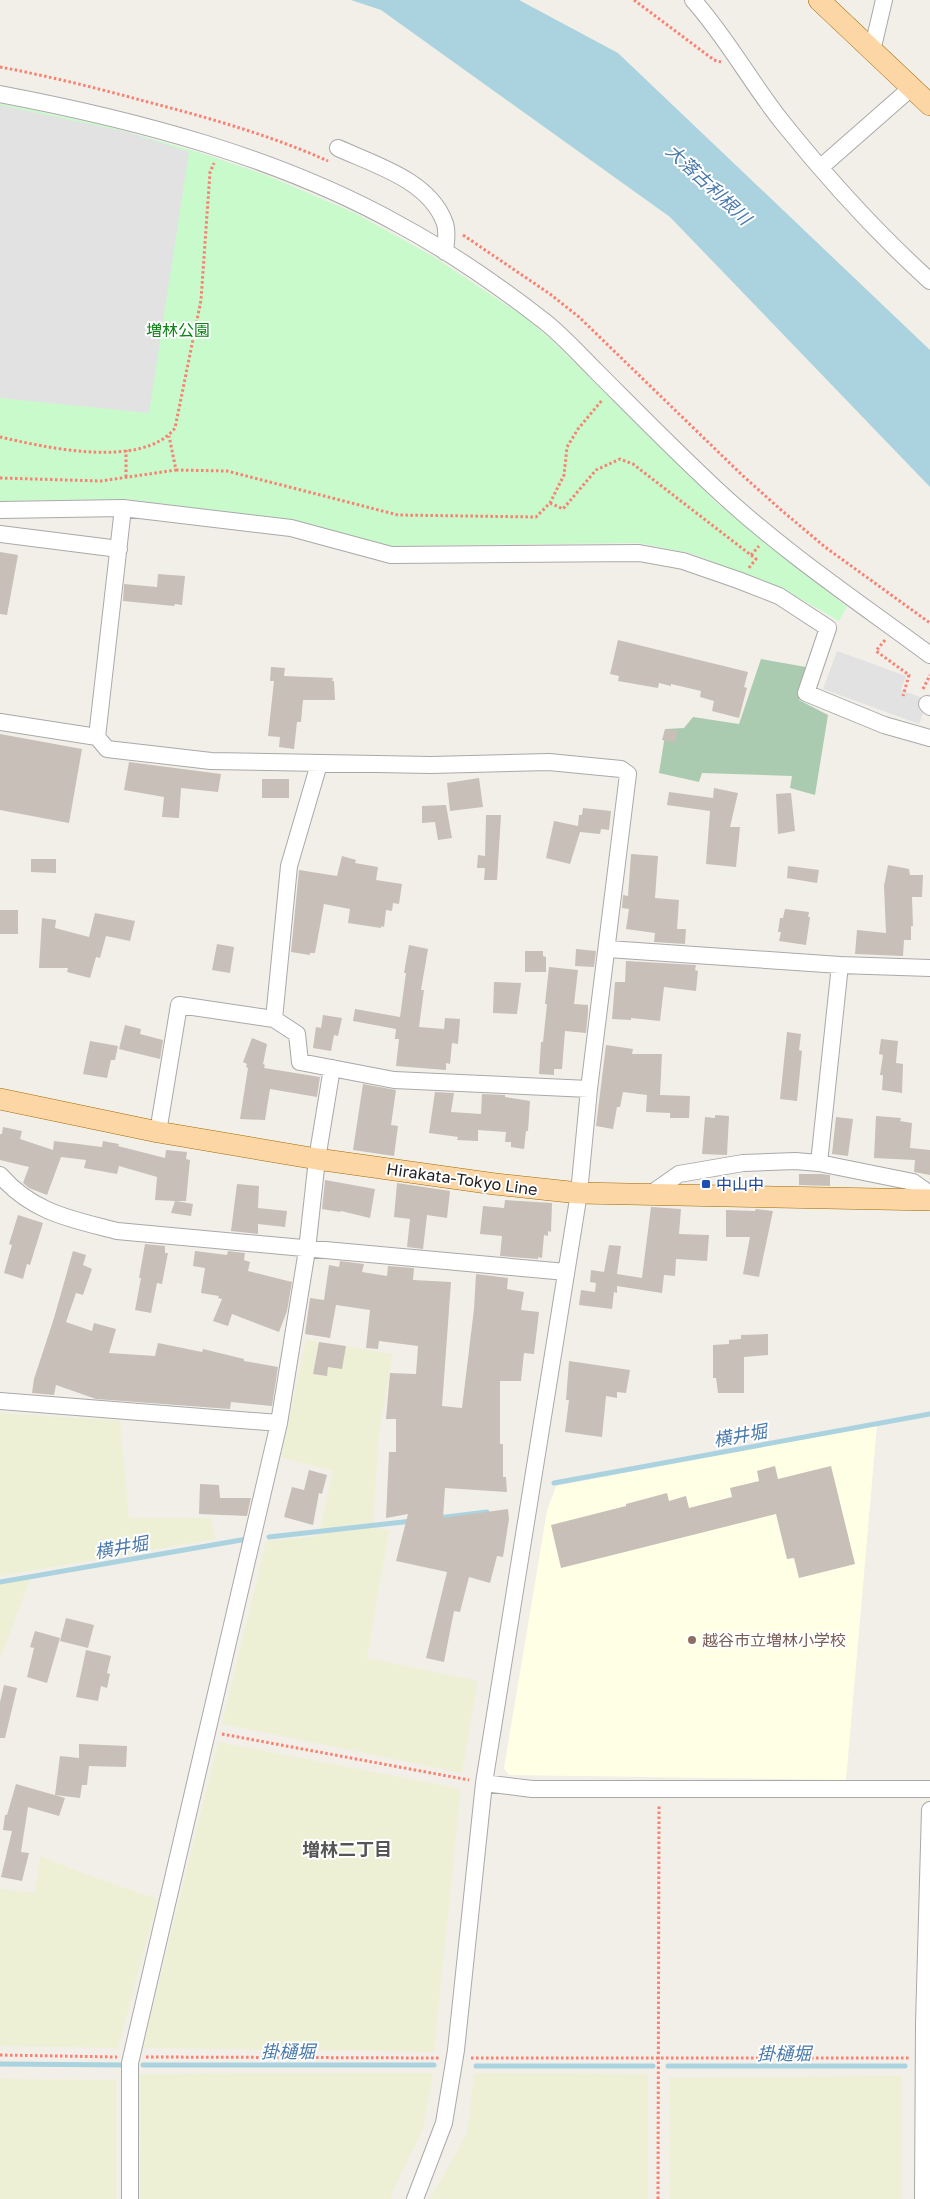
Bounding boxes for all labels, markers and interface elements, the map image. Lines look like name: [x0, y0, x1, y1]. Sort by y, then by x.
water label: 大落古利根川: [662, 139, 757, 230]
park label: 増林公園: [146, 320, 210, 340]
street label: Hirakata-Tokyo Line: [385, 1158, 539, 1200]
place label: 中山中: [716, 1174, 764, 1194]
marker: 中山中: [700, 1178, 712, 1190]
water label: 横井堀: [712, 1419, 771, 1451]
water label: 横井堀: [93, 1531, 152, 1563]
place label: 越谷市立増林小学校: [702, 1630, 846, 1650]
marker: 越谷市立増林小学校: [686, 1634, 698, 1646]
district label: 増林二丁目: [302, 1838, 392, 1860]
water label: 掛樋堀: [261, 2040, 318, 2062]
water label: 掛樋堀: [757, 2042, 814, 2064]

